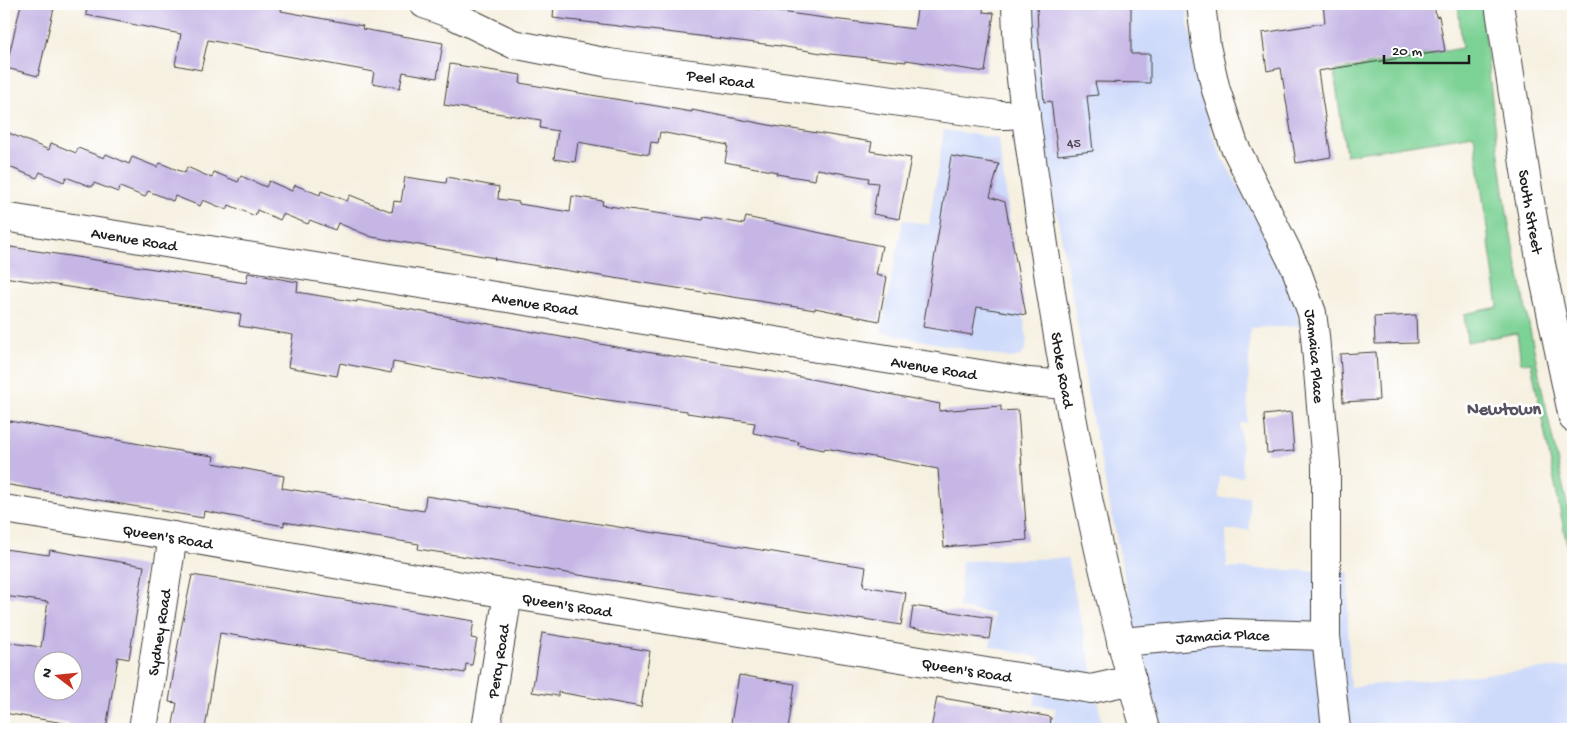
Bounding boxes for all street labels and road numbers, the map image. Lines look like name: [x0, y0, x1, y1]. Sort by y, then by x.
street label: Peel Road: [684, 67, 756, 95]
street label: South Street: [1512, 169, 1545, 257]
street label: Avenue Road: [89, 225, 180, 258]
street label: Avenue Road: [490, 290, 581, 323]
street label: Jamaica Place: [1299, 308, 1327, 405]
street label: Stoke Road: [1044, 331, 1077, 411]
street label: Avenue Road: [889, 354, 979, 387]
street label: Queen's Road: [121, 522, 215, 556]
street label: Sydney Road: [145, 587, 178, 677]
street label: Queen's Road: [520, 590, 615, 624]
street label: Percy Road: [485, 621, 516, 701]
street label: Jamacia Place: [1175, 627, 1271, 650]
street label: Queen's Road: [920, 656, 1014, 689]

